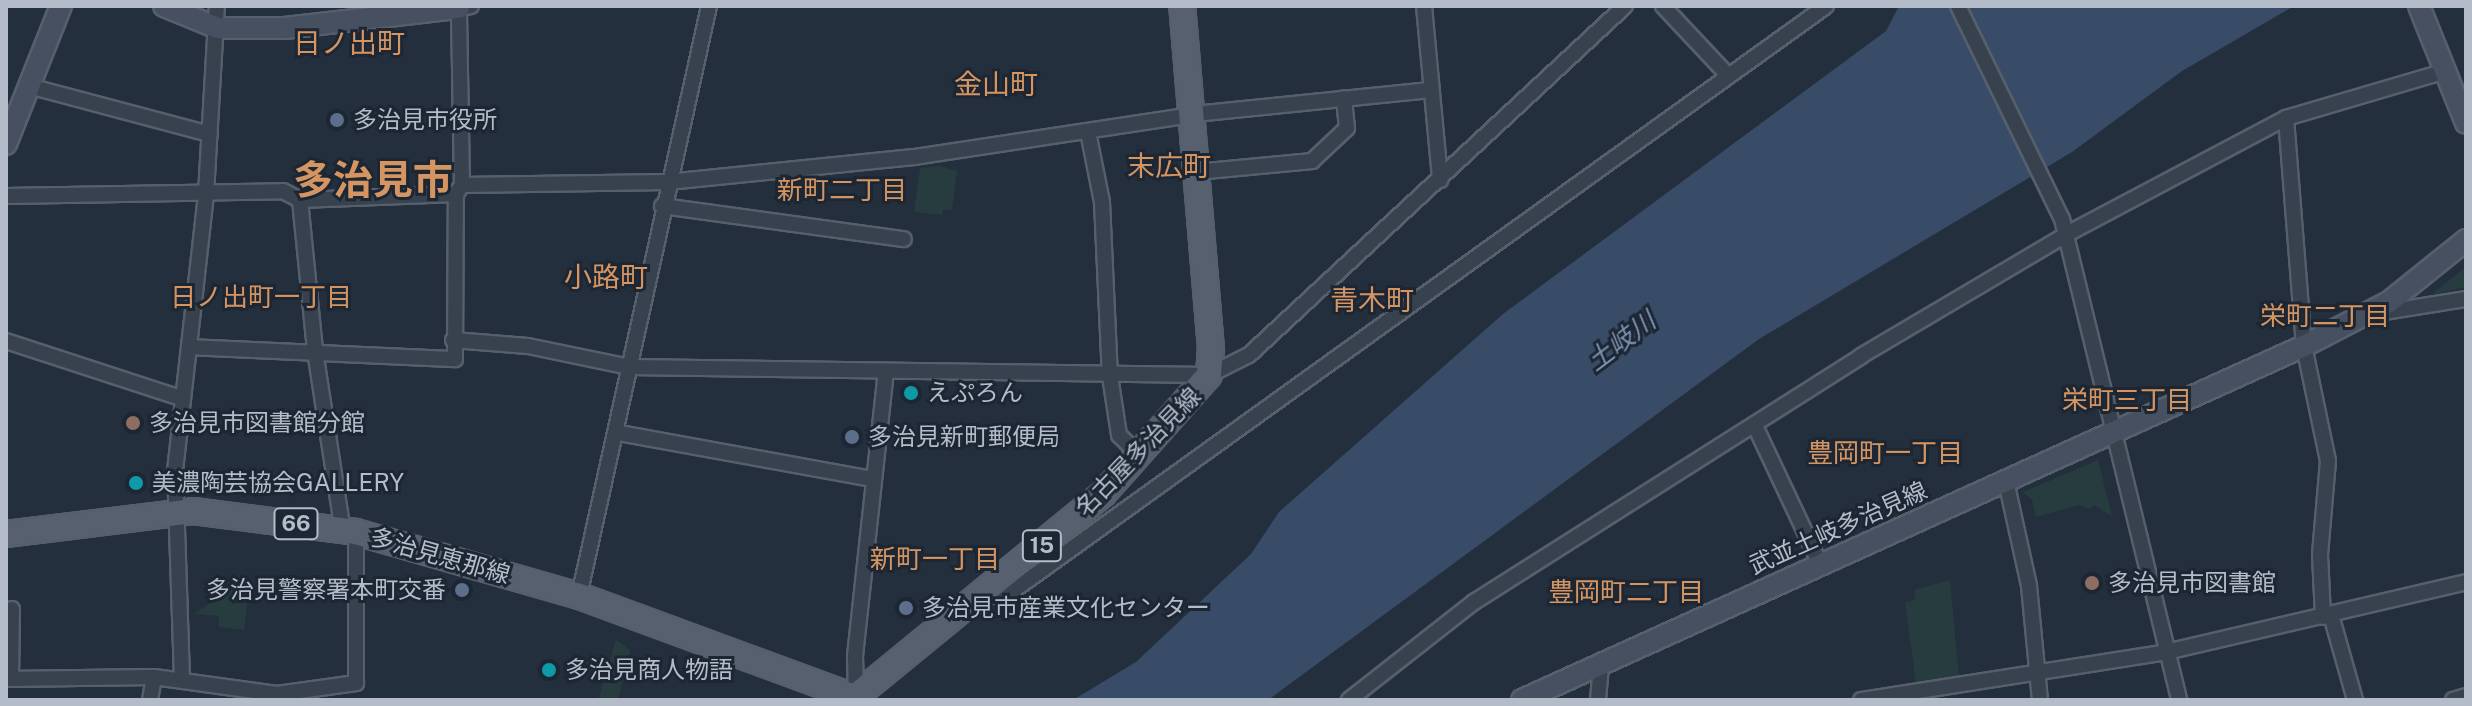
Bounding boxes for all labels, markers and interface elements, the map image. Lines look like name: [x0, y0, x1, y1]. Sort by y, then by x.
district label: 日ノ出町: [293, 26, 405, 60]
district label: 金山町: [954, 67, 1038, 101]
place label: 多治見市役所: [353, 106, 497, 134]
marker: 多治見市役所: [328, 111, 346, 129]
district label: 末広町: [1127, 149, 1211, 183]
district label: 多治見市: [293, 156, 453, 204]
district label: 新町二丁目: [777, 174, 907, 206]
district label: 小路町: [564, 260, 648, 294]
district label: 日ノ出町一丁目: [170, 281, 352, 313]
district label: 青木町: [1330, 283, 1414, 317]
district label: 栄町二丁目: [2260, 300, 2390, 332]
water label: 土岐川: [1580, 305, 1662, 377]
place label: えぷろん: [927, 379, 1023, 407]
street label: 名古屋多治見線: [1069, 382, 1207, 522]
marker: えぷろん: [902, 384, 920, 402]
district label: 栄町三丁目: [2062, 384, 2192, 416]
place label: 多治見市図書館分館: [149, 409, 365, 437]
marker: 多治見市図書館分館: [124, 414, 142, 432]
place label: 多治見新町郵便局: [868, 423, 1060, 451]
marker: 多治見新町郵便局: [843, 428, 861, 446]
district label: 豊岡町一丁目: [1807, 437, 1963, 469]
place label: 美濃陶芸協会GALLERY: [152, 469, 404, 497]
marker: 美濃陶芸協会GALLERY: [127, 474, 145, 492]
street label: 武並土岐多治見線: [1744, 476, 1932, 580]
road number: 66: [272, 506, 320, 542]
street label: 多治見恵那線: [367, 522, 513, 590]
road number: 15: [1020, 528, 1064, 564]
district label: 新町一丁目: [870, 543, 1000, 575]
place label: 多治見市図書館: [2108, 569, 2276, 597]
marker: 多治見市図書館: [2083, 574, 2101, 592]
place label: 多治見警察署本町交番: [206, 576, 446, 604]
district label: 豊岡町二丁目: [1548, 576, 1704, 608]
marker: 多治見警察署本町交番: [453, 581, 471, 599]
place label: 多治見市産業文化センター: [922, 594, 1210, 622]
marker: 多治見市産業文化センター: [897, 599, 915, 617]
place label: 多治見商人物語: [565, 656, 733, 684]
marker: 多治見商人物語: [540, 661, 558, 679]

